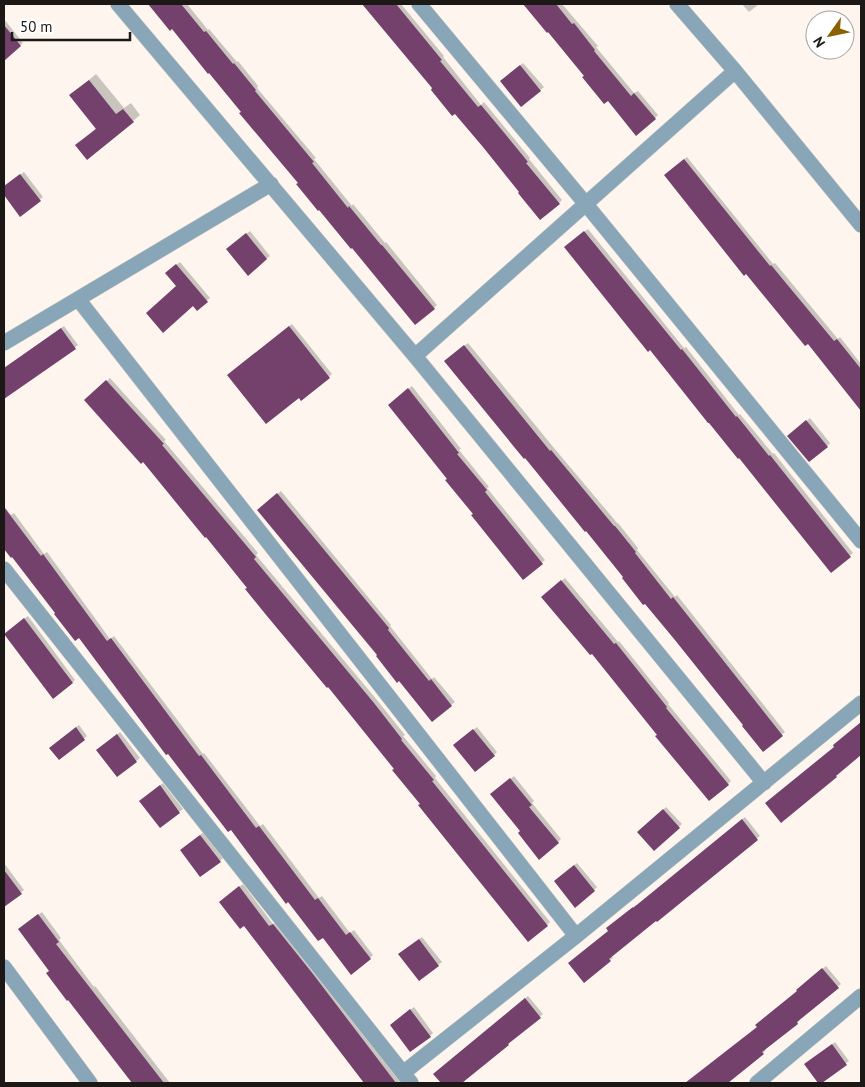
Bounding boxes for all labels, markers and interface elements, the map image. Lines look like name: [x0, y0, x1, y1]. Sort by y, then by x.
scale bar: [12, 10, 130, 42]
north arrow: [805, 10, 855, 60]
text: 50 m: [20, 17, 53, 36]
text: N: [809, 33, 829, 51]

